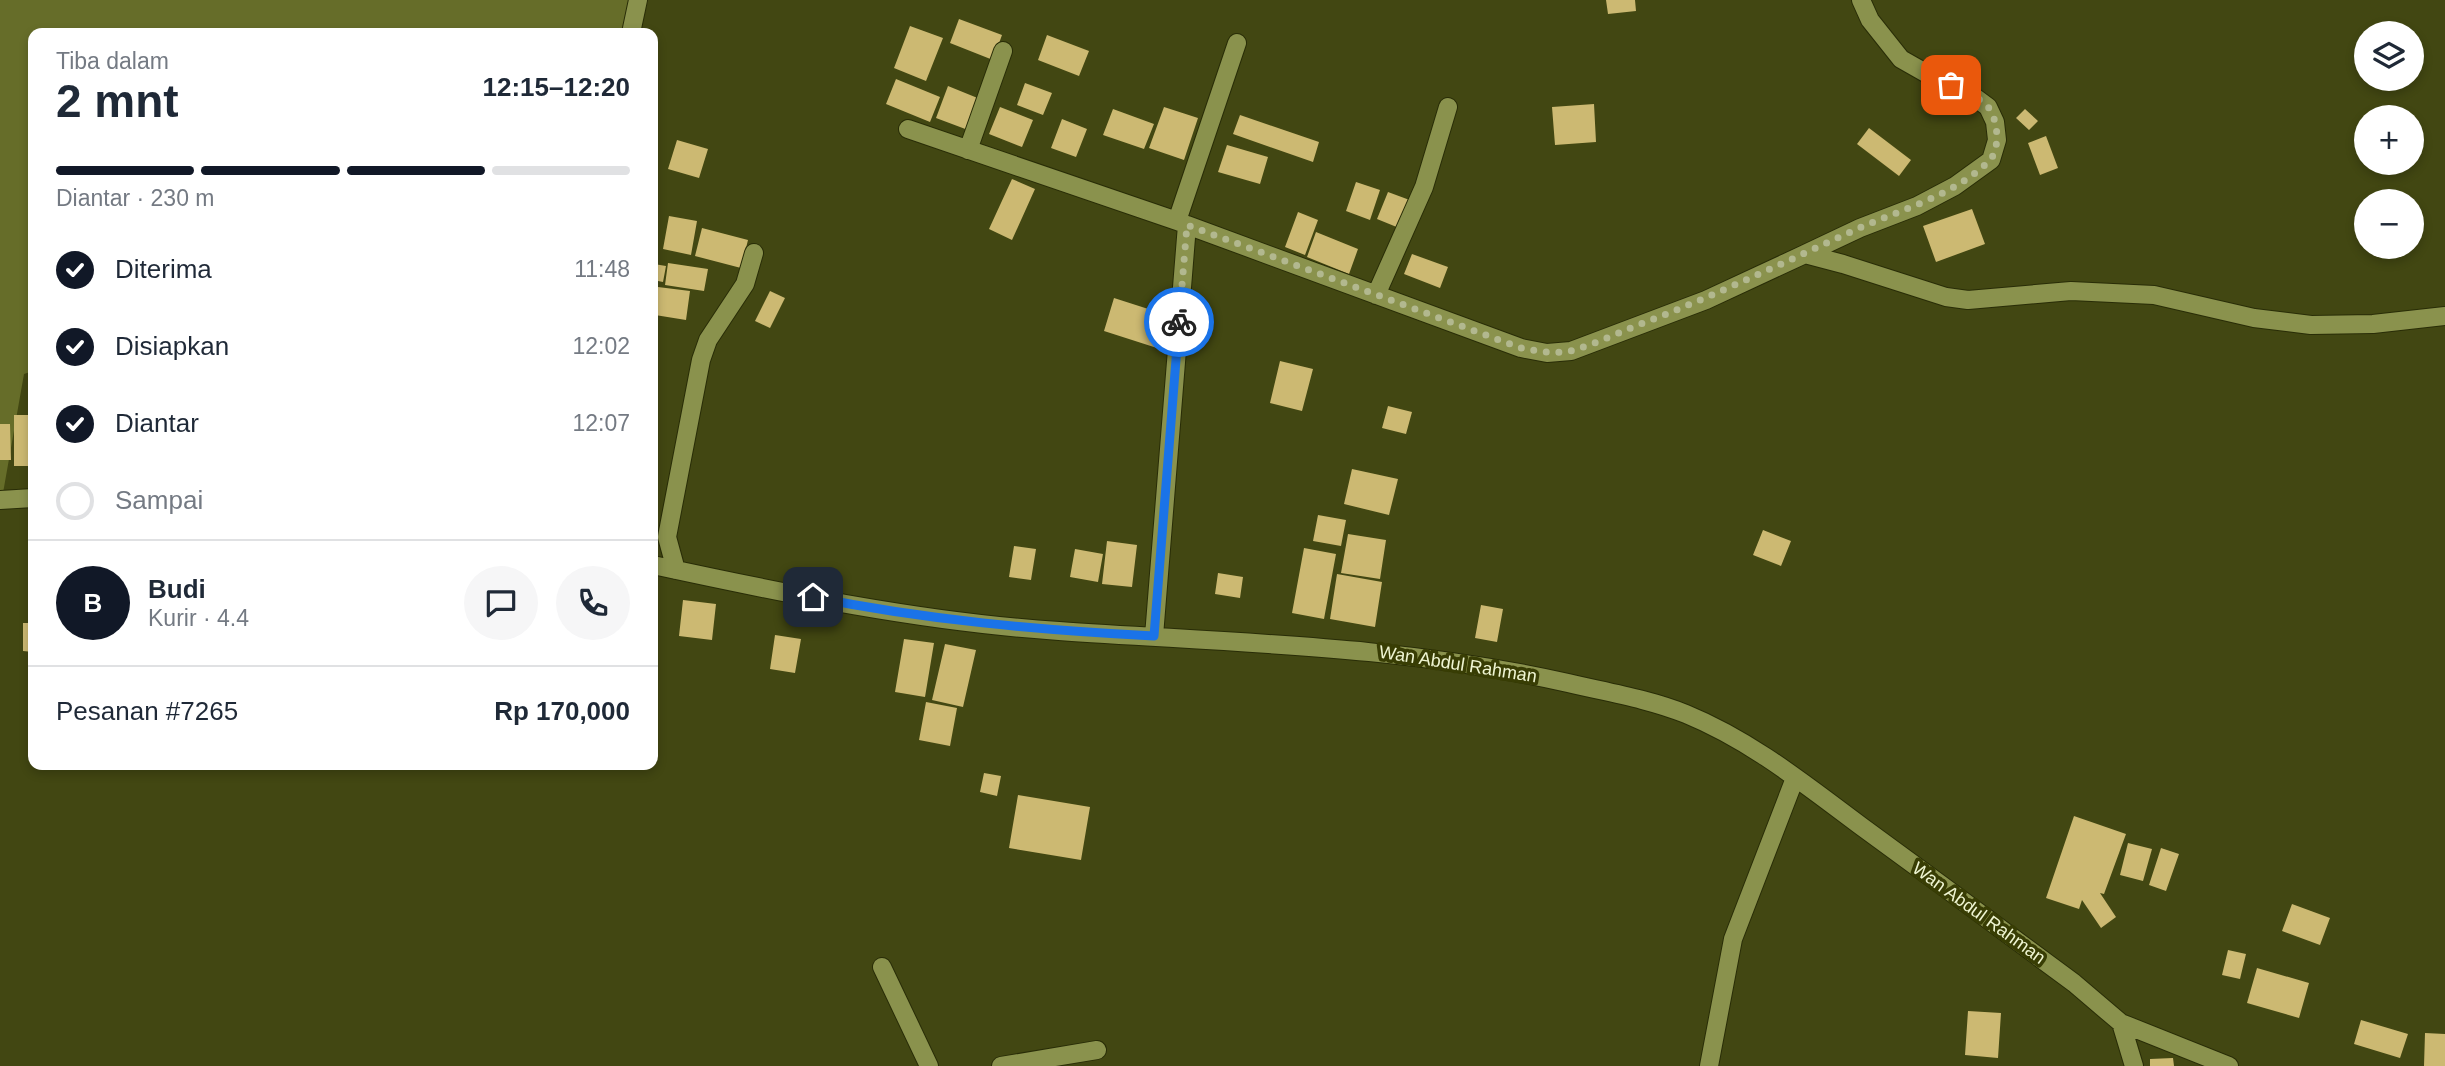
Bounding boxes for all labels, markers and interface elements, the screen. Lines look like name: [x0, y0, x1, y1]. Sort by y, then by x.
map controls: [2354, 21, 2424, 259]
button: layers: [2354, 21, 2424, 91]
text: Tiba dalam: [56, 48, 169, 74]
pin: [1921, 55, 1981, 115]
icon: bag: [1932, 66, 1970, 104]
text: 12:15–12:20: [483, 72, 630, 102]
text: 2 mnt: [56, 75, 179, 127]
button: +: [2354, 105, 2424, 175]
text: Diantar · 230 m: [56, 185, 215, 211]
button: −: [2354, 189, 2424, 259]
icon: check: [56, 251, 94, 289]
text: Diterima: [115, 254, 212, 284]
text: 11:48: [574, 256, 630, 282]
courier: [1144, 287, 1214, 357]
icon: bike: [1160, 303, 1198, 341]
icon: check: [56, 328, 94, 366]
text: Disiapkan: [115, 331, 229, 361]
text: 12:02: [572, 333, 630, 359]
icon: check: [56, 405, 94, 443]
text: Diantar: [115, 408, 199, 438]
text: 12:07: [572, 410, 630, 436]
text: Sampai: [115, 485, 203, 515]
button: chat: [464, 566, 538, 640]
button: phone: [556, 566, 630, 640]
pin: [783, 567, 843, 627]
text: Budi: [148, 574, 206, 604]
icon: home: [794, 578, 832, 616]
text: B: [84, 588, 102, 618]
text: Kurir · 4.4: [148, 605, 249, 631]
street label: Wan Abdul Rahman: [1378, 642, 1538, 686]
text: Pesanan #7265: [56, 696, 238, 726]
text: Rp 170,000: [494, 696, 630, 726]
street label: Wan Abdul Rahman: [1909, 858, 2049, 968]

